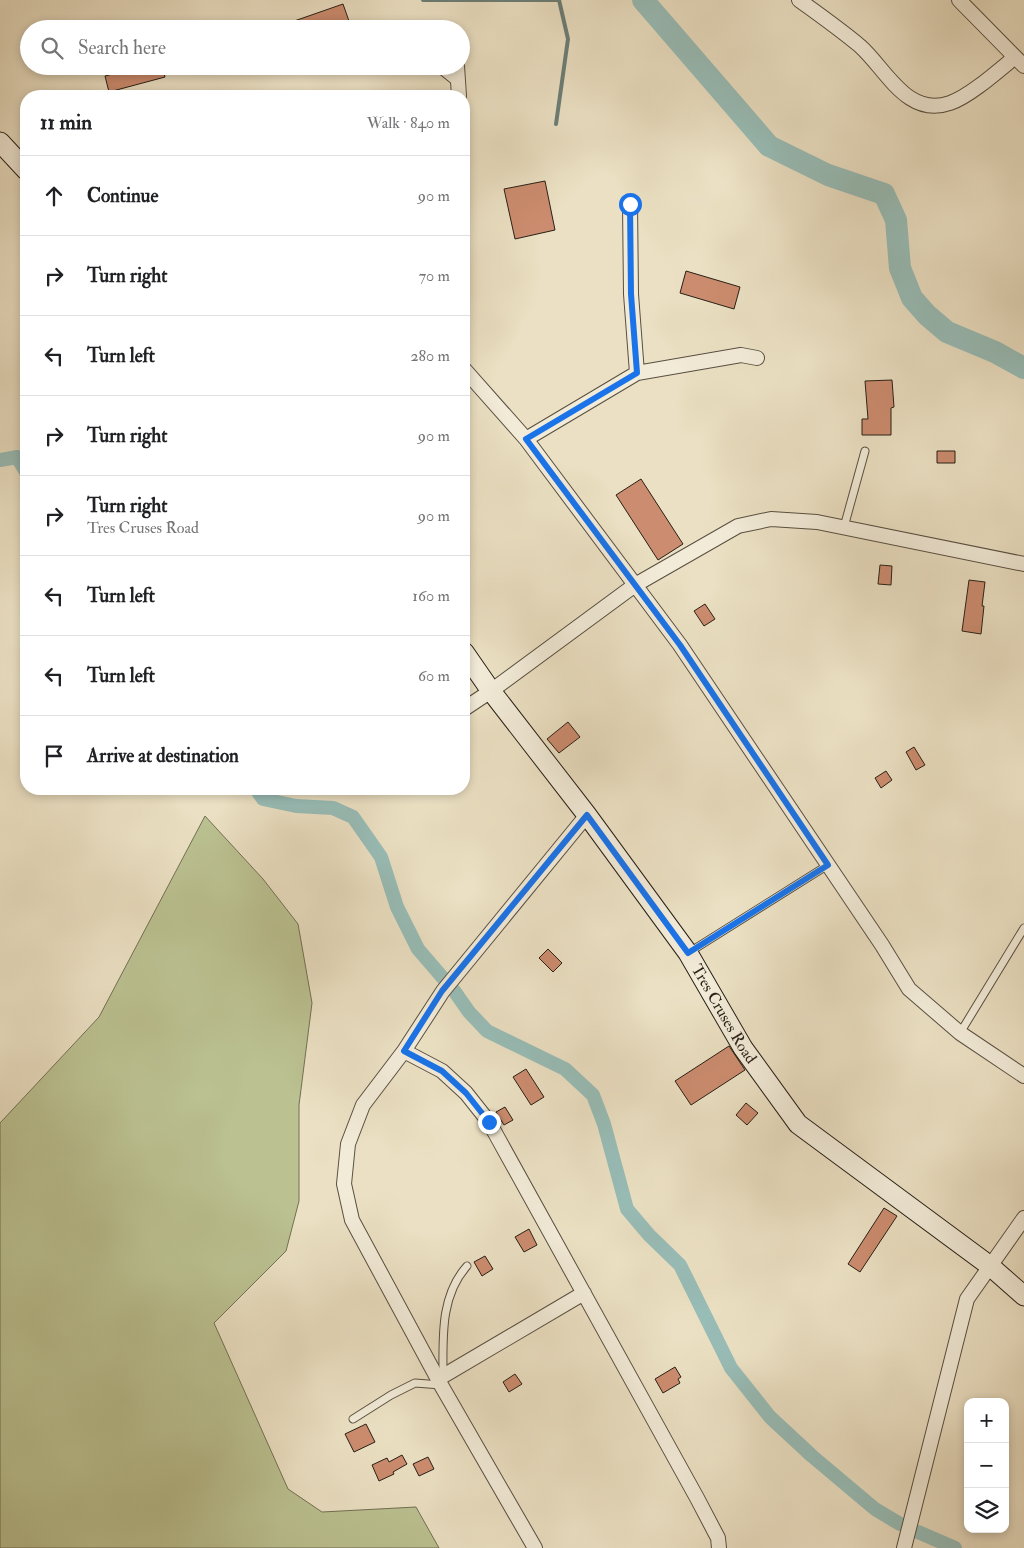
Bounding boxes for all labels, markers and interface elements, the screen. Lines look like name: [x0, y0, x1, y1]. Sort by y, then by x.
search box: [20, 20, 470, 75]
icon: search: [38, 34, 66, 62]
text: Search here: [78, 36, 166, 60]
text: 11 min: [40, 109, 92, 136]
text: Walk · 840 m: [367, 113, 450, 133]
icon: ahead: [40, 182, 68, 210]
text: Continue: [87, 184, 158, 208]
text: 90 m: [418, 186, 450, 206]
route start: [619, 193, 642, 216]
icon: right: [40, 262, 68, 290]
text: Turn right: [87, 264, 167, 288]
text: 70 m: [419, 266, 450, 286]
icon: left: [40, 342, 68, 370]
text: Turn left: [87, 344, 155, 368]
text: 280 m: [410, 346, 450, 366]
icon: right: [40, 422, 68, 450]
text: Turn right: [87, 424, 167, 448]
text: 90 m: [418, 426, 450, 446]
text: Turn right: [87, 494, 167, 518]
icon: right: [40, 502, 68, 530]
text: 90 m: [418, 506, 450, 526]
text: Tres Cruses Road: [87, 518, 199, 538]
icon: left: [40, 582, 68, 610]
text: Turn left: [87, 584, 155, 608]
text: 160 m: [412, 586, 450, 606]
icon: left: [40, 662, 68, 690]
text: Turn left: [87, 664, 155, 688]
text: 60 m: [418, 666, 450, 686]
icon: arrive: [40, 742, 68, 770]
text: Arrive at destination: [87, 744, 239, 768]
street label: Tres Cruses Road: [687, 961, 761, 1068]
route end: [478, 1111, 501, 1134]
map controls: [964, 1398, 1009, 1533]
button: +: [964, 1398, 1009, 1443]
button: −: [964, 1443, 1009, 1488]
button: layers: [964, 1488, 1009, 1533]

